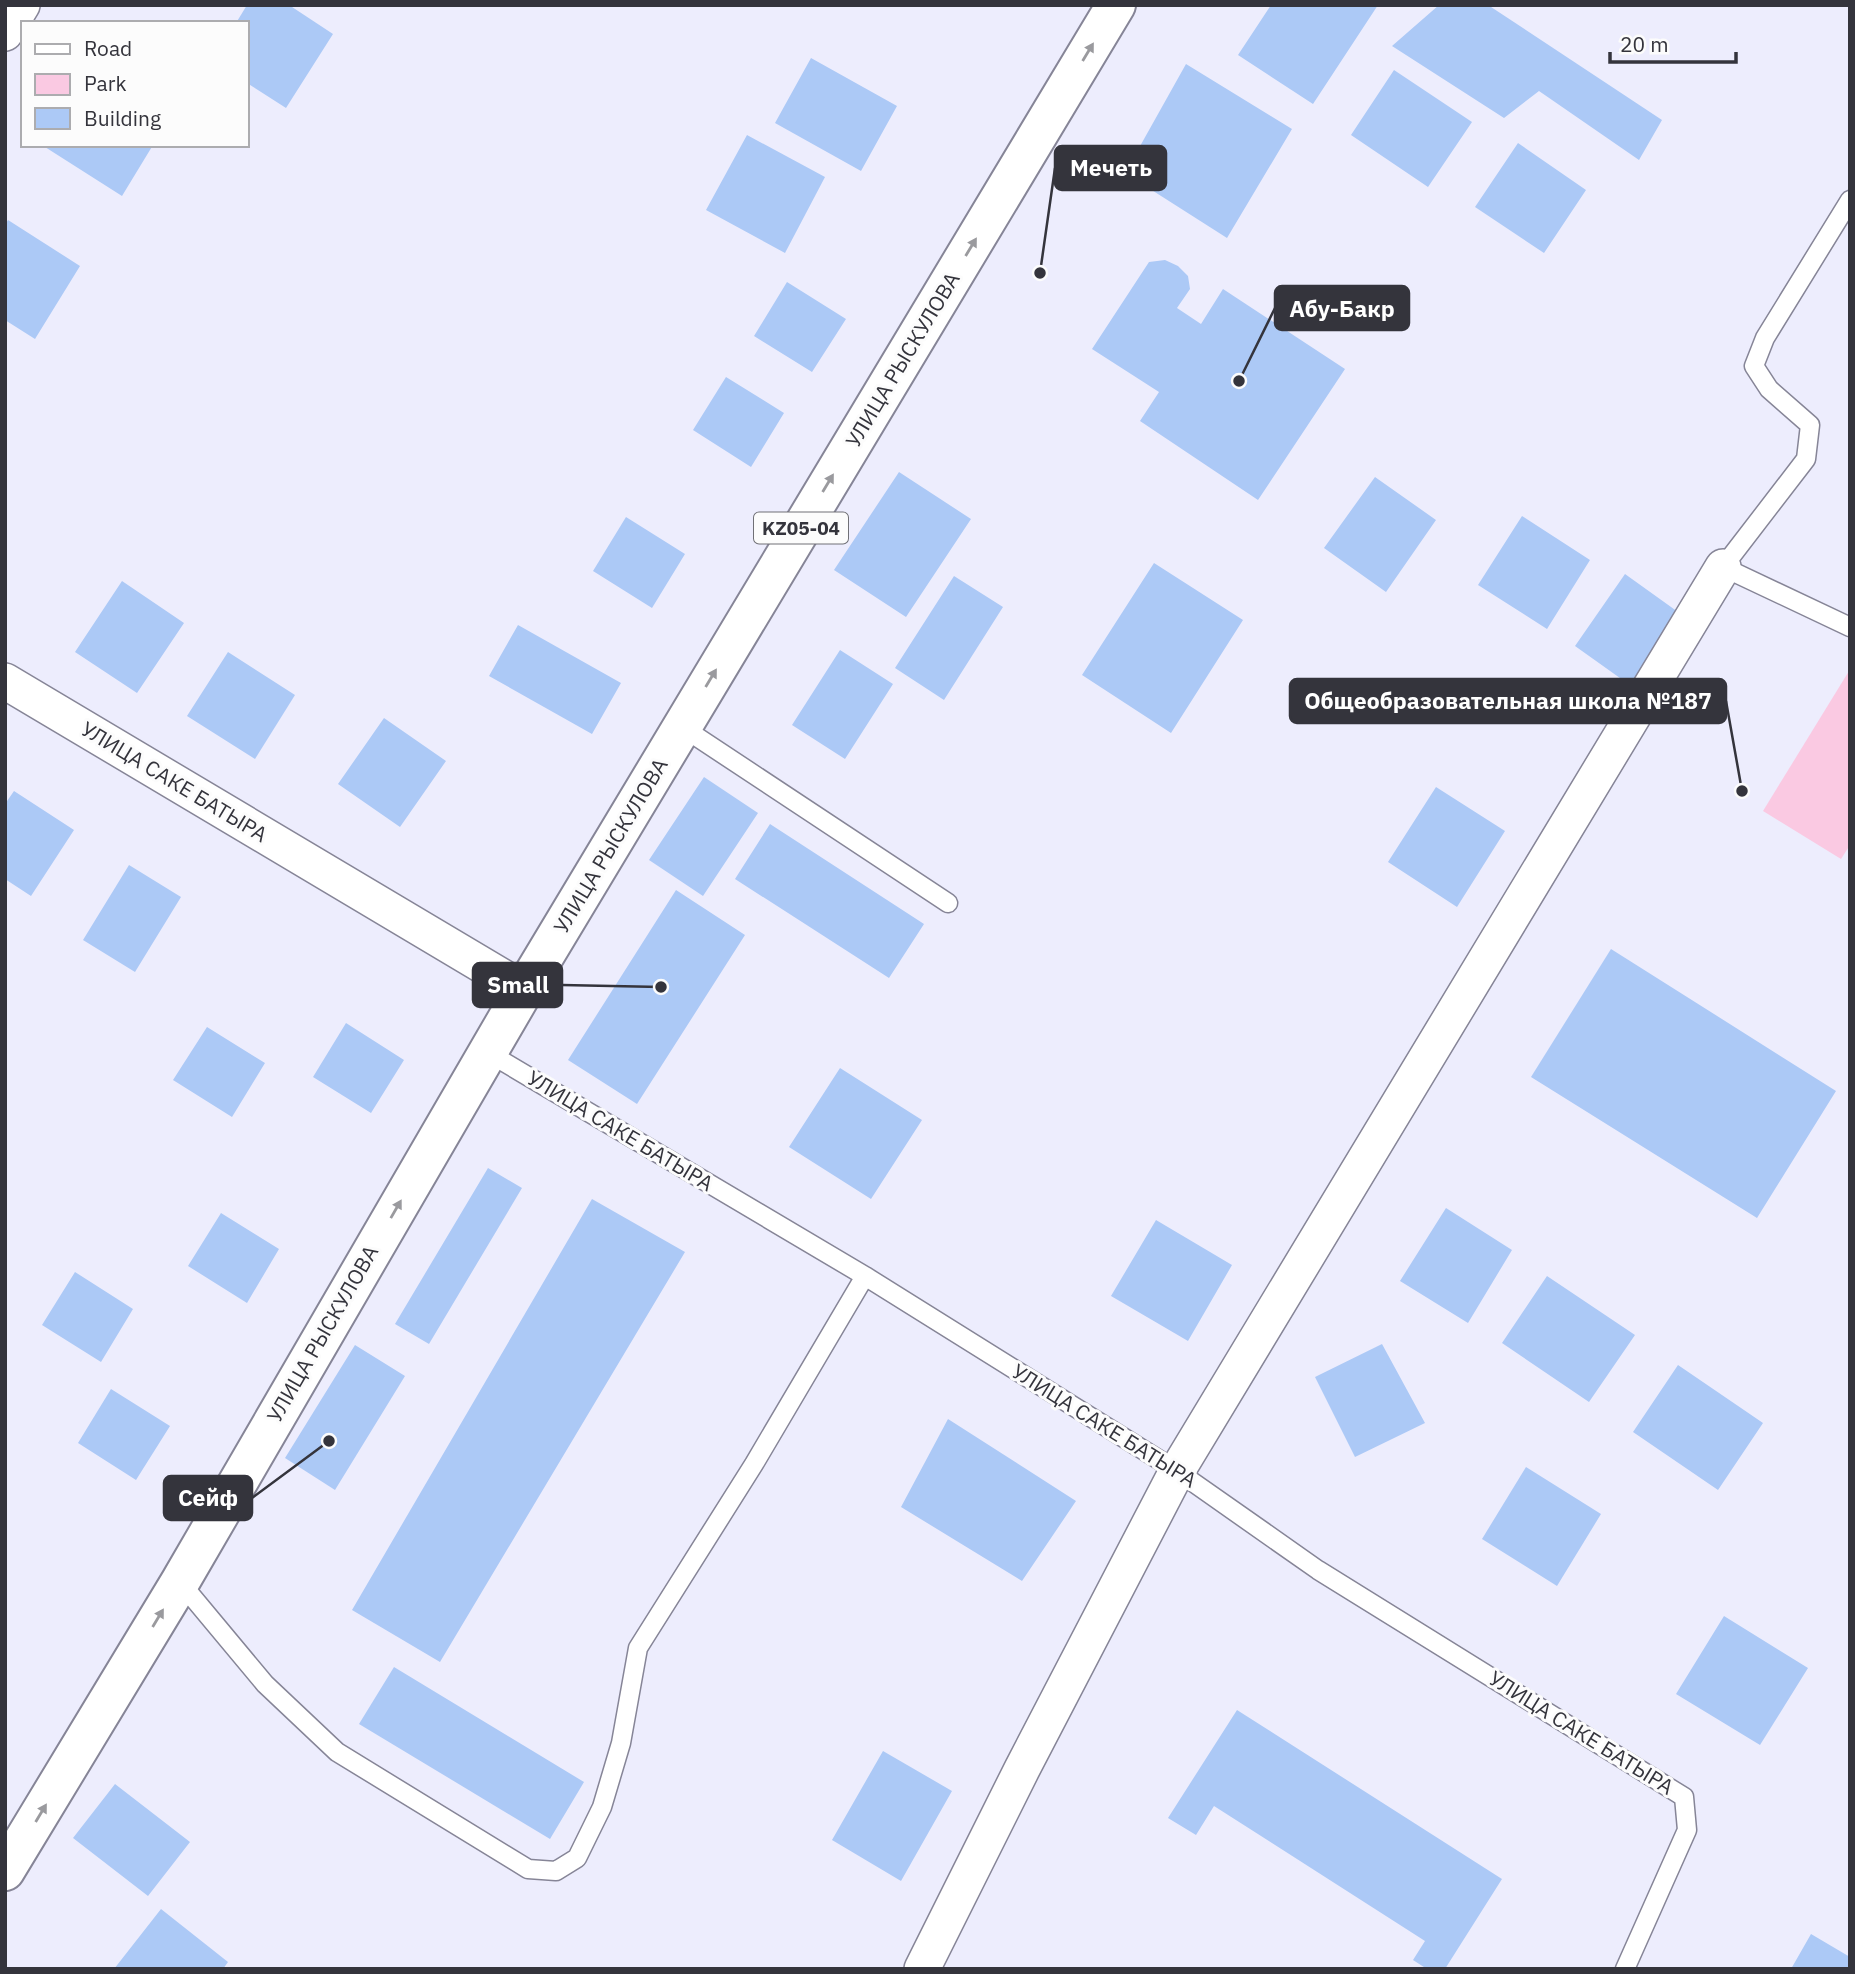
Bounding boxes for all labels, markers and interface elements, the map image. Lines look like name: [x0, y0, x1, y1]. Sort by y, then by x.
legend: [21, 21, 248, 147]
scale bar: [1610, 21, 1736, 65]
text: 20 m: [1620, 30, 1669, 58]
text: Road: [84, 34, 132, 62]
one-way arrow: [1082, 42, 1095, 61]
text: Park: [84, 69, 127, 97]
text: Building: [84, 104, 161, 132]
callout: Мечеть: [1055, 146, 1166, 190]
text: Мечеть: [1070, 152, 1152, 182]
one-way arrow: [965, 237, 977, 256]
street label: УЛИЦА РЫСКУЛОВА: [839, 267, 966, 452]
callout: Абу-Бакр: [1275, 286, 1409, 330]
text: Абу-Бакр: [1289, 293, 1395, 323]
one-way arrow: [822, 474, 835, 493]
road number: KZ05-04: [754, 512, 848, 544]
one-way arrow: [705, 669, 717, 688]
callout: Общеобразовательная школа №187: [1290, 679, 1726, 723]
text: Общеобразовательная школа №187: [1304, 685, 1712, 715]
street label: УЛИЦА САКЕ БАТЫРА: [76, 714, 273, 848]
street label: УЛИЦА РЫСКУЛОВА: [547, 753, 674, 938]
callout: Small: [473, 963, 562, 1007]
text: Small: [487, 969, 549, 999]
street label: УЛИЦА САКЕ БАТЫРА: [522, 1063, 719, 1197]
one-way arrow: [390, 1200, 402, 1219]
street label: УЛИЦА РЫСКУЛОВА: [260, 1240, 384, 1427]
street label: УЛИЦА САКЕ БАТЫРА: [1007, 1357, 1202, 1493]
callout: Сейф: [164, 1476, 252, 1520]
text: Сейф: [178, 1482, 238, 1512]
one-way arrow: [152, 1608, 165, 1627]
street label: УЛИЦА САКЕ БАТЫРА: [1484, 1664, 1679, 1800]
one-way arrow: [34, 1803, 47, 1822]

